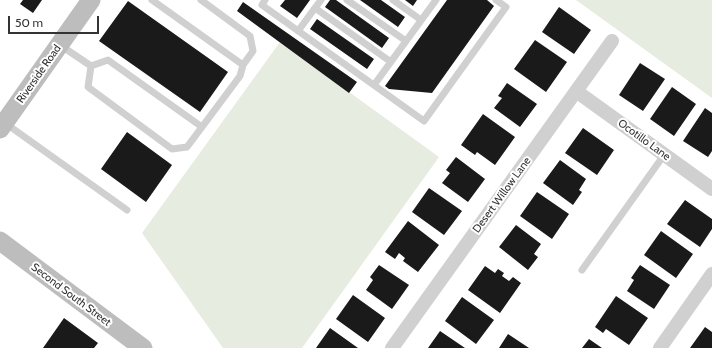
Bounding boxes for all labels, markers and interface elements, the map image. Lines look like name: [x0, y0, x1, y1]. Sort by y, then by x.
scale bar: [10, 8, 101, 34]
text: 50 m: [15, 15, 43, 30]
street label: Riverside Road: [14, 42, 64, 106]
street label: Ocotillo Lane: [615, 117, 673, 163]
street label: Desert Willow Lane: [470, 155, 534, 235]
street label: Second South Street: [29, 261, 113, 329]

